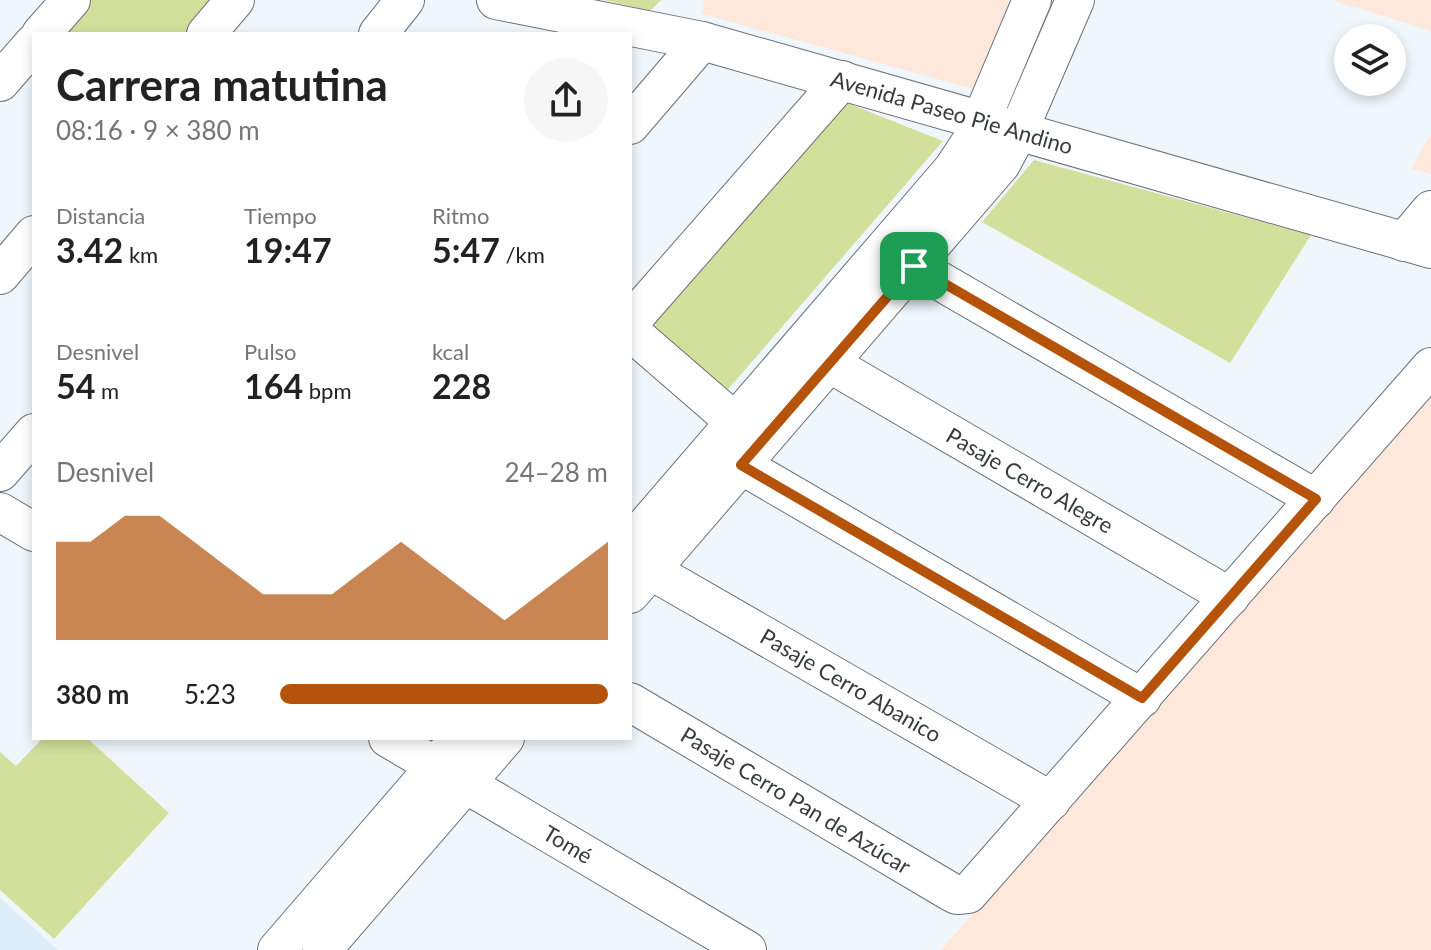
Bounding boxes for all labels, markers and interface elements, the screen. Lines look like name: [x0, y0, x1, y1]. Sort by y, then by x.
map controls: [1334, 24, 1406, 96]
button: layers: [1334, 24, 1406, 96]
text: Carrera matutina: [56, 58, 388, 110]
button: share: [524, 58, 608, 142]
street label: Avenida Paseo Pie Andino: [828, 64, 1076, 160]
text: 08:16 · 9 × 380 m: [56, 114, 260, 146]
text: Distancia: [56, 202, 145, 229]
text: Tiempo: [244, 202, 317, 229]
text: Ritmo: [432, 202, 489, 229]
text: 3.42: [56, 229, 123, 270]
text: 19:47: [244, 229, 332, 270]
text: 5:47: [432, 229, 500, 270]
pin: [880, 232, 948, 300]
text: km: [123, 241, 158, 268]
text: /km: [500, 241, 545, 268]
icon: arrive: [892, 244, 936, 288]
text: Desnivel: [56, 338, 139, 365]
text: Pulso: [244, 338, 297, 365]
text: kcal: [432, 338, 469, 365]
text: 54: [56, 365, 95, 406]
text: 164: [244, 365, 303, 406]
text: 228: [432, 365, 491, 406]
text: m: [95, 377, 119, 404]
text: bpm: [303, 377, 352, 404]
street label: Pasaje Cerro Alegre: [942, 421, 1118, 539]
text: Desnivel: [56, 456, 154, 488]
text: 24–28 m: [505, 456, 608, 488]
street label: Pasaje Cerro Abanico: [756, 622, 946, 748]
text: 380 m: [56, 678, 129, 710]
text: 5:23: [184, 678, 236, 710]
street label: Pasaje Cerro Pan de Azúcar: [676, 721, 916, 879]
street label: Tomé: [539, 819, 597, 869]

